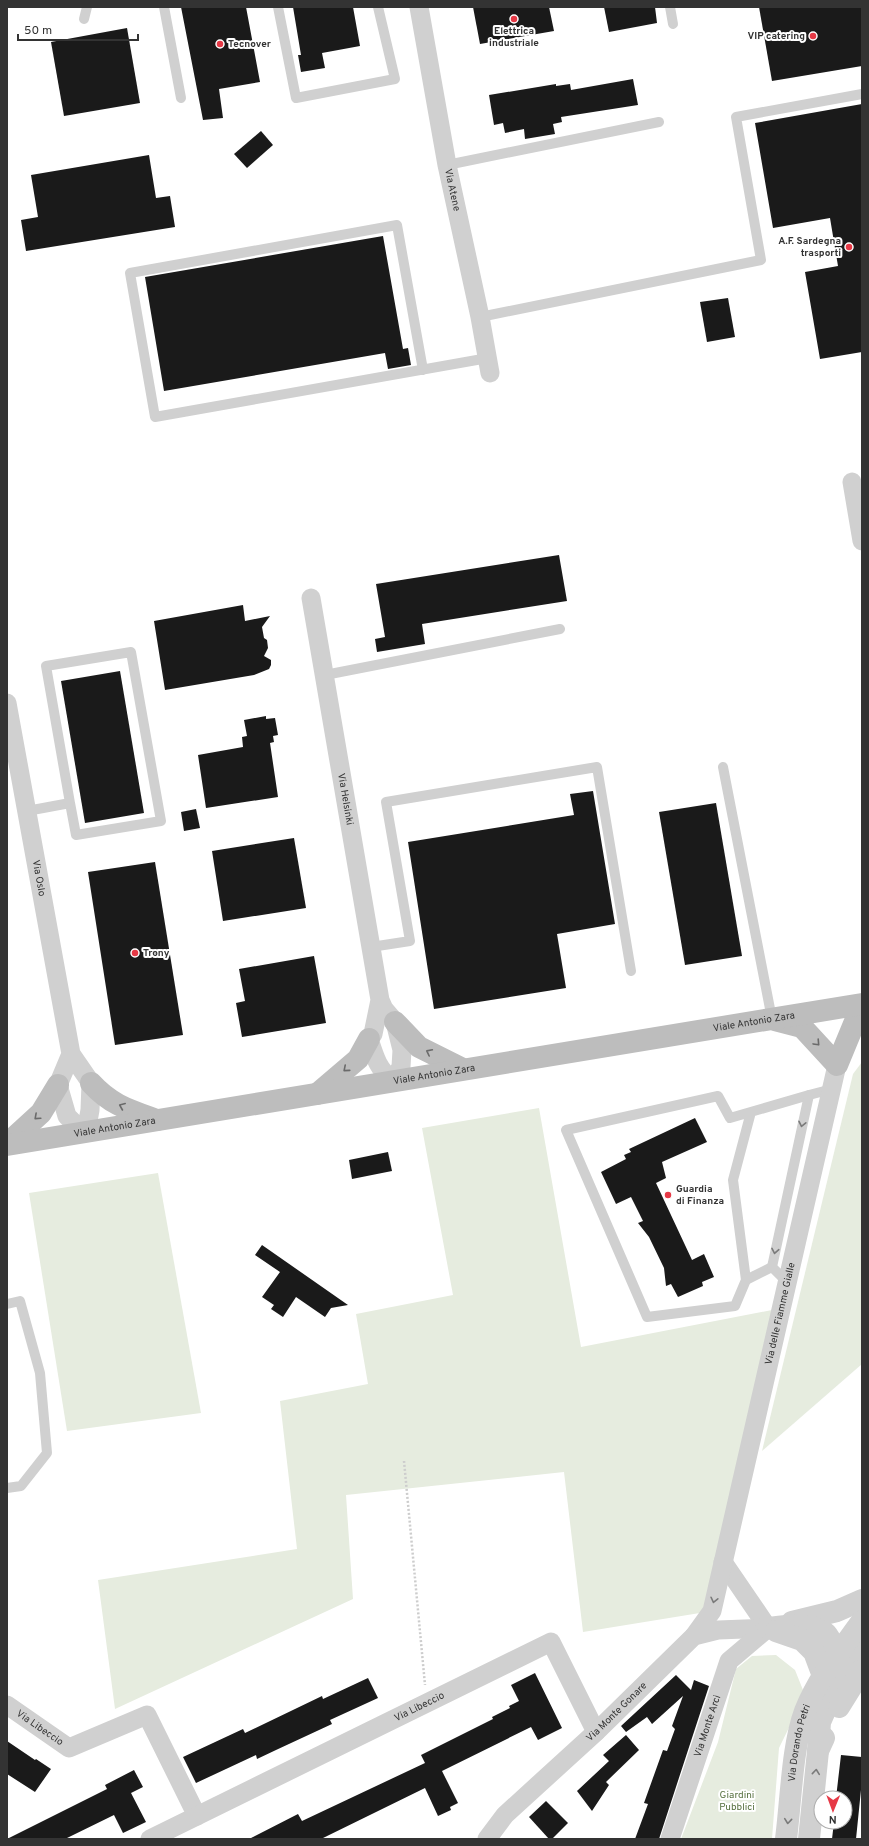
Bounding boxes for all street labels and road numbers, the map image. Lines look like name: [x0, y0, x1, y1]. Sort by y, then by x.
street label: Via Atene: [441, 167, 463, 212]
street label: Via Helsinki: [335, 772, 356, 826]
street label: Via Oslo: [29, 859, 49, 898]
street label: Viale Antonio Zara: [712, 1009, 796, 1035]
street label: Viale Antonio Zara: [392, 1061, 476, 1088]
street label: Viale Antonio Zara: [73, 1114, 156, 1140]
street label: Via delle Fiamme Gialle: [762, 1261, 798, 1366]
street label: Via Monte Gonare: [583, 1679, 650, 1744]
street label: Via Libeccio: [392, 1689, 447, 1725]
street label: Via Monte Arci: [691, 1693, 724, 1759]
street label: Via Dorando Petri: [785, 1702, 814, 1782]
street label: Via Libeccio: [14, 1707, 66, 1749]

